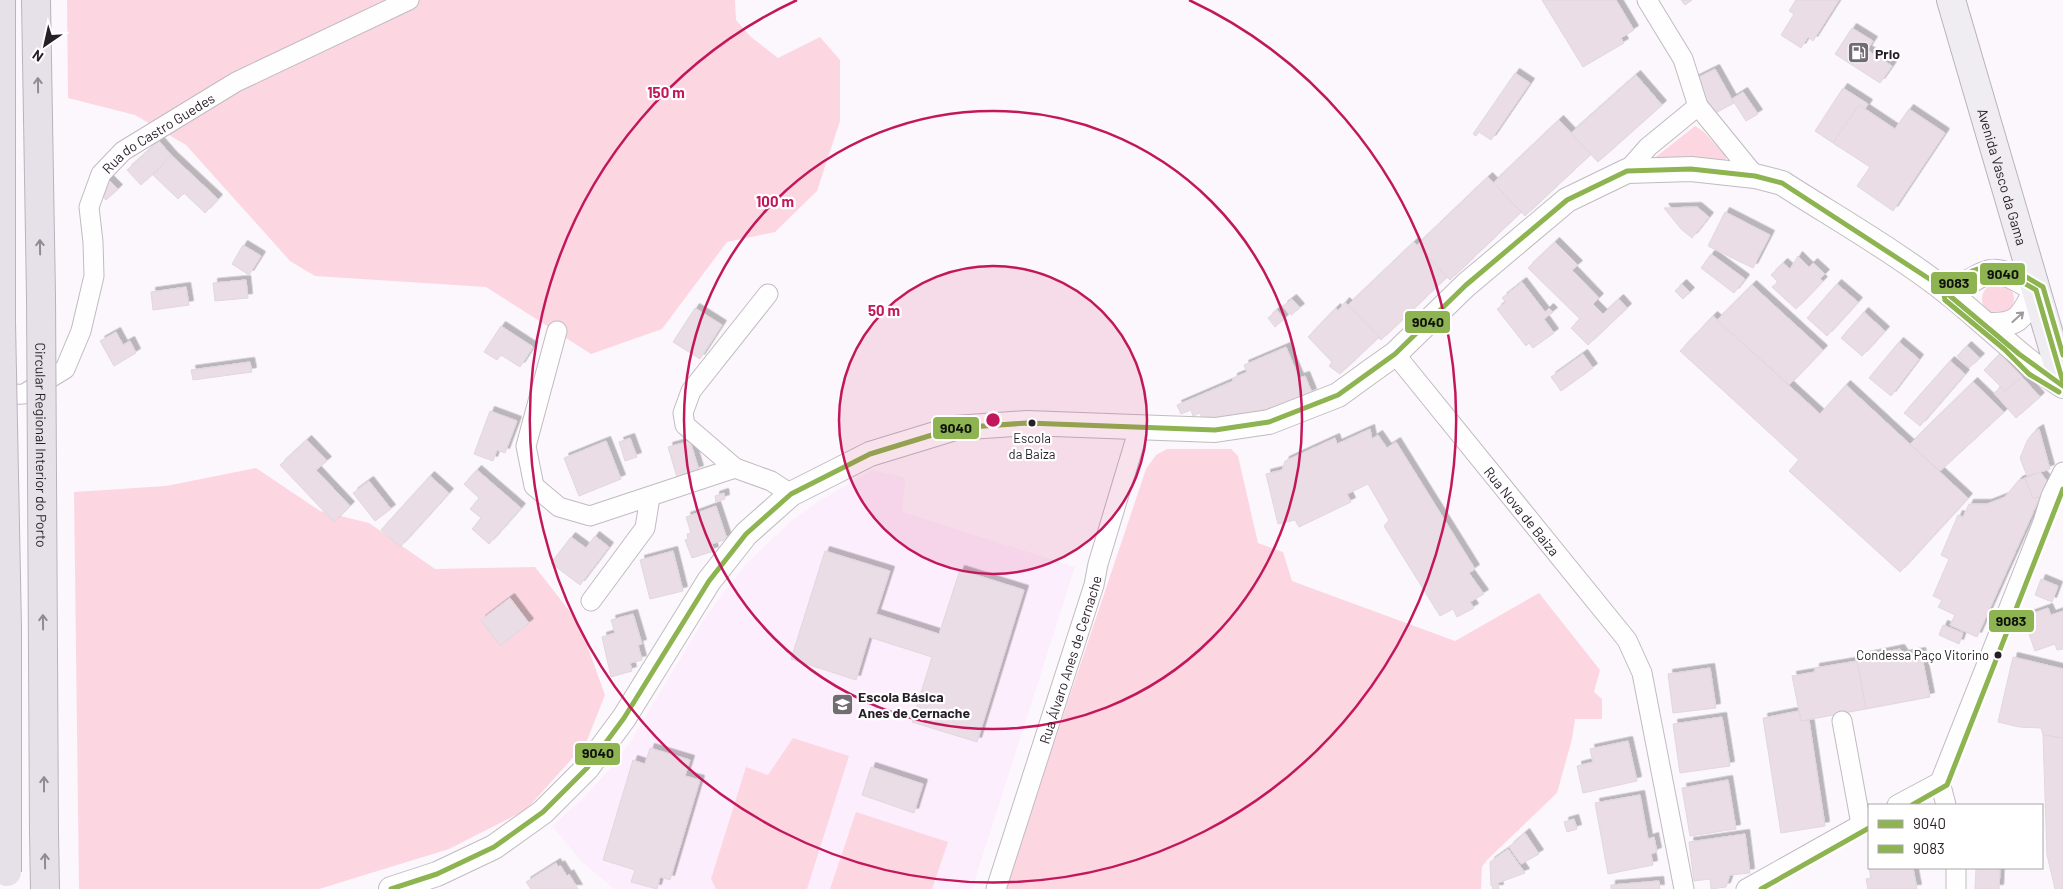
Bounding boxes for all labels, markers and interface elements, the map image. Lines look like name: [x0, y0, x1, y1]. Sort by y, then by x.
north arrow: [20, 20, 70, 70]
fuel station icon: Prio: [1847, 41, 1871, 65]
place label: Prio: [1875, 45, 1900, 62]
text: N: [29, 47, 46, 66]
one-way arrow: [33, 77, 42, 93]
text: 150 m: [647, 83, 685, 101]
street label: Rua do Castro Guedes: [98, 89, 217, 177]
street label: Avenida Vasco da Gama: [1975, 106, 2031, 247]
text: 100 m: [756, 192, 794, 210]
one-way arrow: [35, 239, 45, 256]
line badge: 9040: [1979, 262, 2026, 286]
text: 9040: [1987, 265, 2019, 282]
line badge: 9083: [1930, 271, 1978, 295]
text: 9083: [1939, 274, 1969, 291]
text: 50 m: [868, 301, 900, 319]
line badge: 9040: [1404, 310, 1451, 334]
one-way arrow: [2012, 311, 2025, 323]
text: 9040: [1412, 313, 1444, 330]
street label: Circular Regional Interior do Porto: [33, 342, 51, 548]
centre of rings: [984, 411, 1002, 429]
line badge: 9040: [932, 416, 980, 440]
marker: Escola da Baiza: [1027, 418, 1037, 428]
text: 9040: [940, 419, 972, 436]
place label: Escola da Baiza: [1009, 430, 1055, 462]
street label: Rua Nova de Baiza: [1481, 463, 1564, 559]
street label: Rua Álvaro Anes de Cernache: [1035, 574, 1104, 746]
line badge: 9083: [1988, 609, 2035, 633]
text: 9083: [1996, 612, 2026, 629]
one-way arrow: [38, 614, 48, 630]
place label: Condessa Paço Vitorino: [1856, 647, 1989, 663]
marker: Condessa Paço Vitorino: [1993, 650, 2003, 660]
place label: Escola Básica Anes de Cernache: [858, 688, 970, 721]
school or university icon: Escola Básica Anes de Cernache: [830, 692, 854, 716]
line badge: 9040: [574, 742, 621, 766]
text: 9040: [582, 744, 614, 761]
one-way arrow: [39, 777, 49, 793]
legend: [1868, 804, 2043, 869]
text: 9040: [1913, 814, 1946, 832]
text: 9083: [1913, 839, 1945, 857]
one-way arrow: [40, 853, 50, 870]

